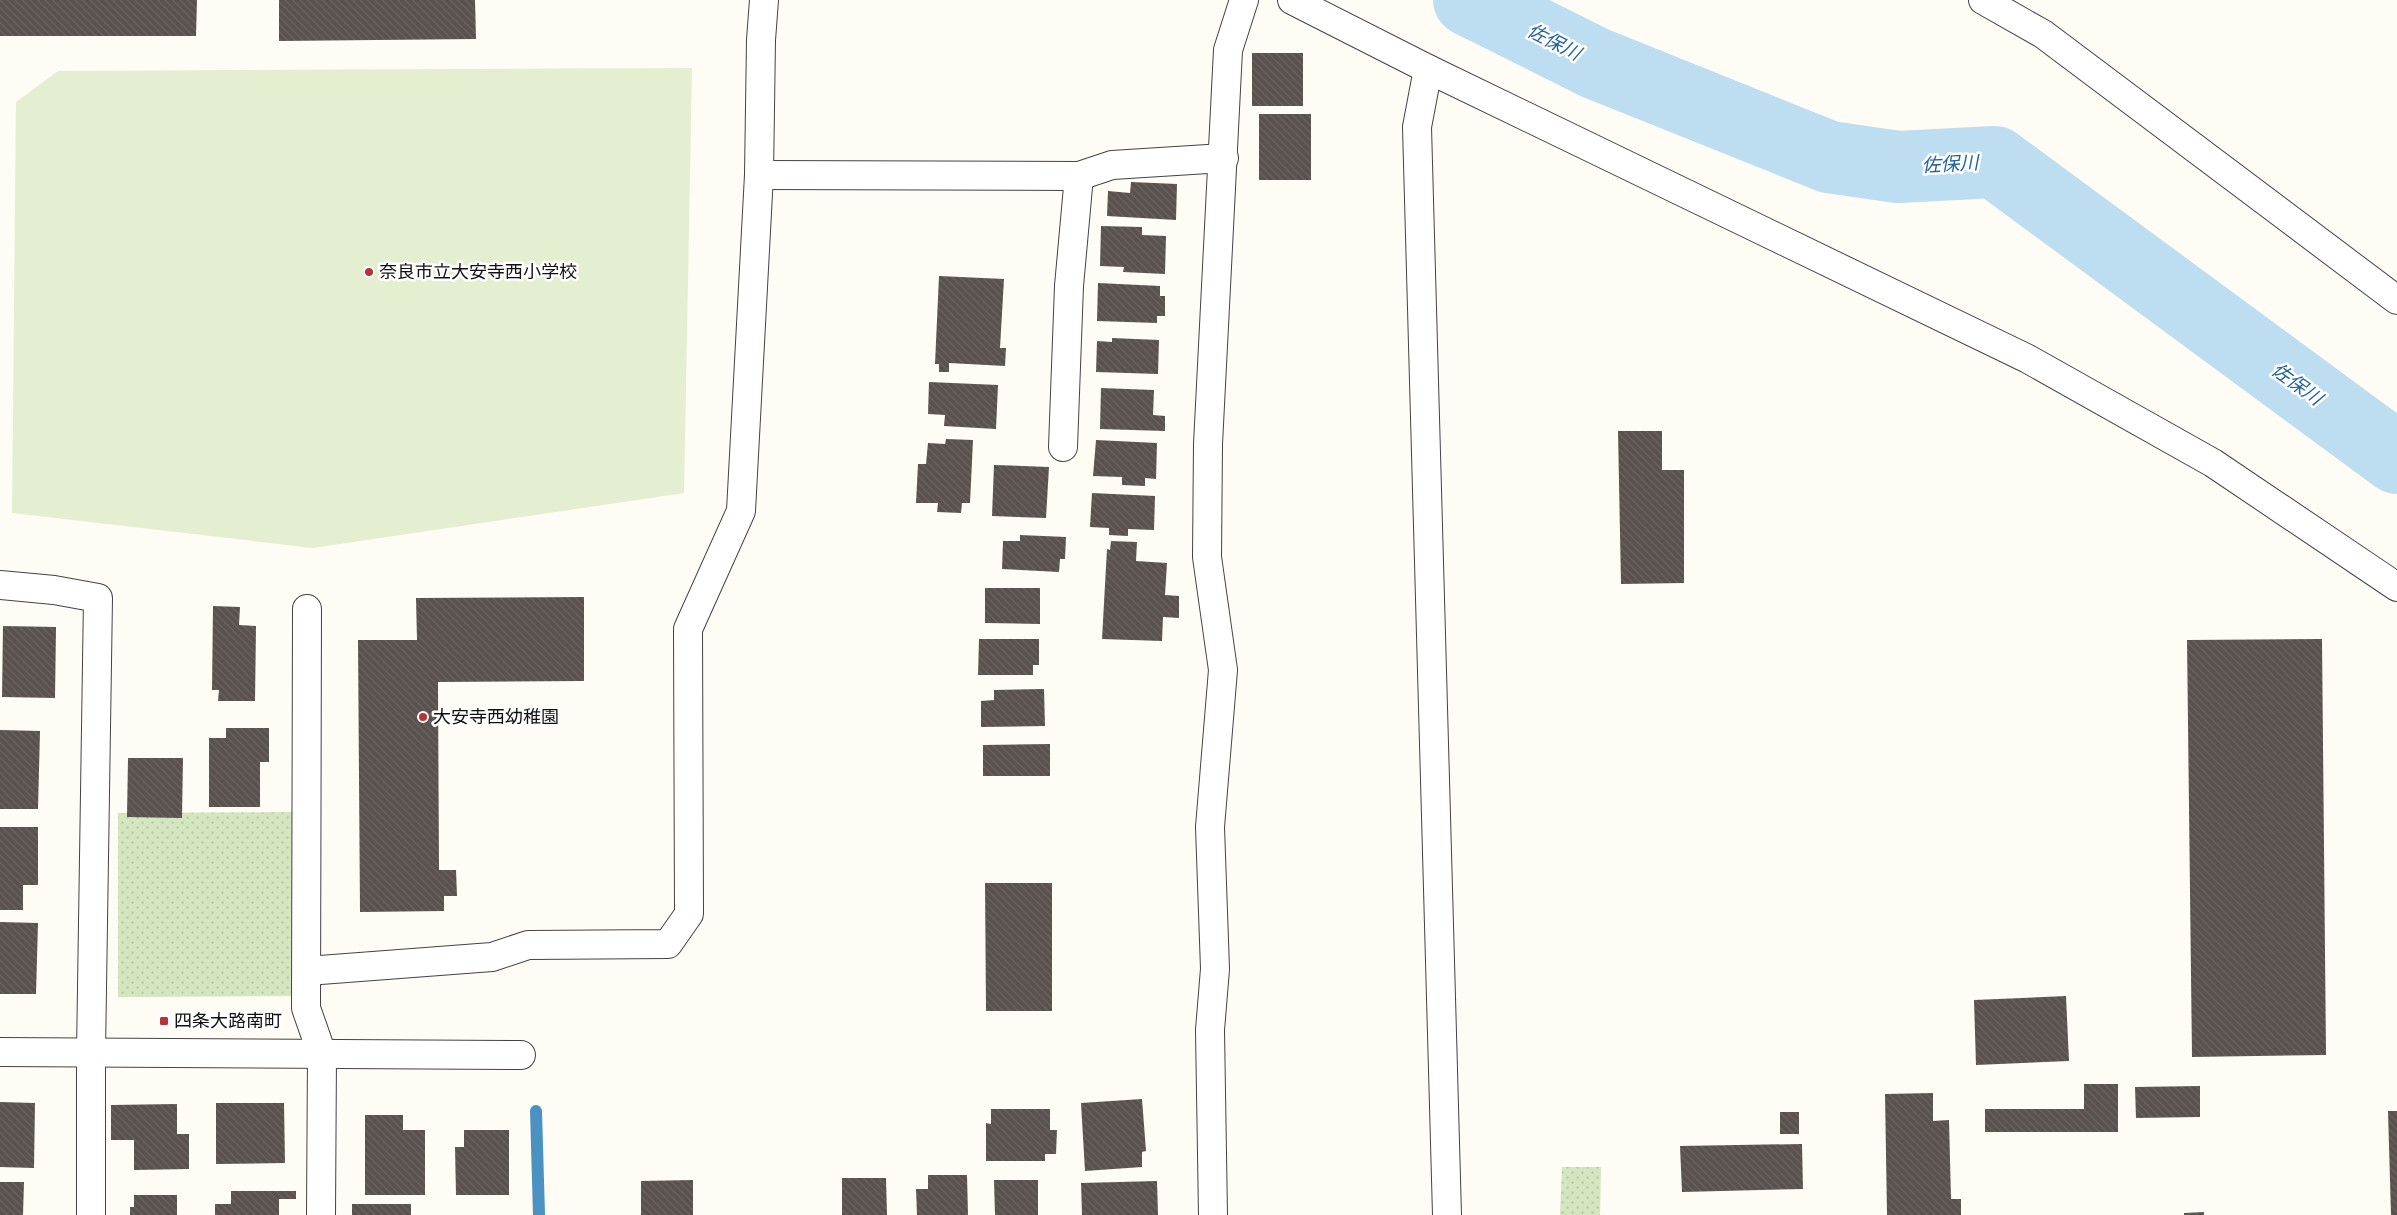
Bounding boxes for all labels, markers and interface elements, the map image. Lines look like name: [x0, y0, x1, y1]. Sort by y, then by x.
water label: 佐保川: [1524, 20, 1586, 65]
water label: 佐保川: [1921, 152, 1981, 176]
place label: 奈良市立大安寺西小学校: [379, 262, 577, 282]
marker: 奈良市立大安寺西小学校: [363, 266, 375, 278]
water label: 佐保川: [2268, 359, 2328, 410]
place label: 大安寺西幼稚園: [433, 707, 559, 727]
marker: 大安寺西幼稚園: [417, 711, 429, 723]
place label: 四条大路南町: [174, 1011, 282, 1031]
marker: 四条大路南町: [158, 1015, 170, 1027]

